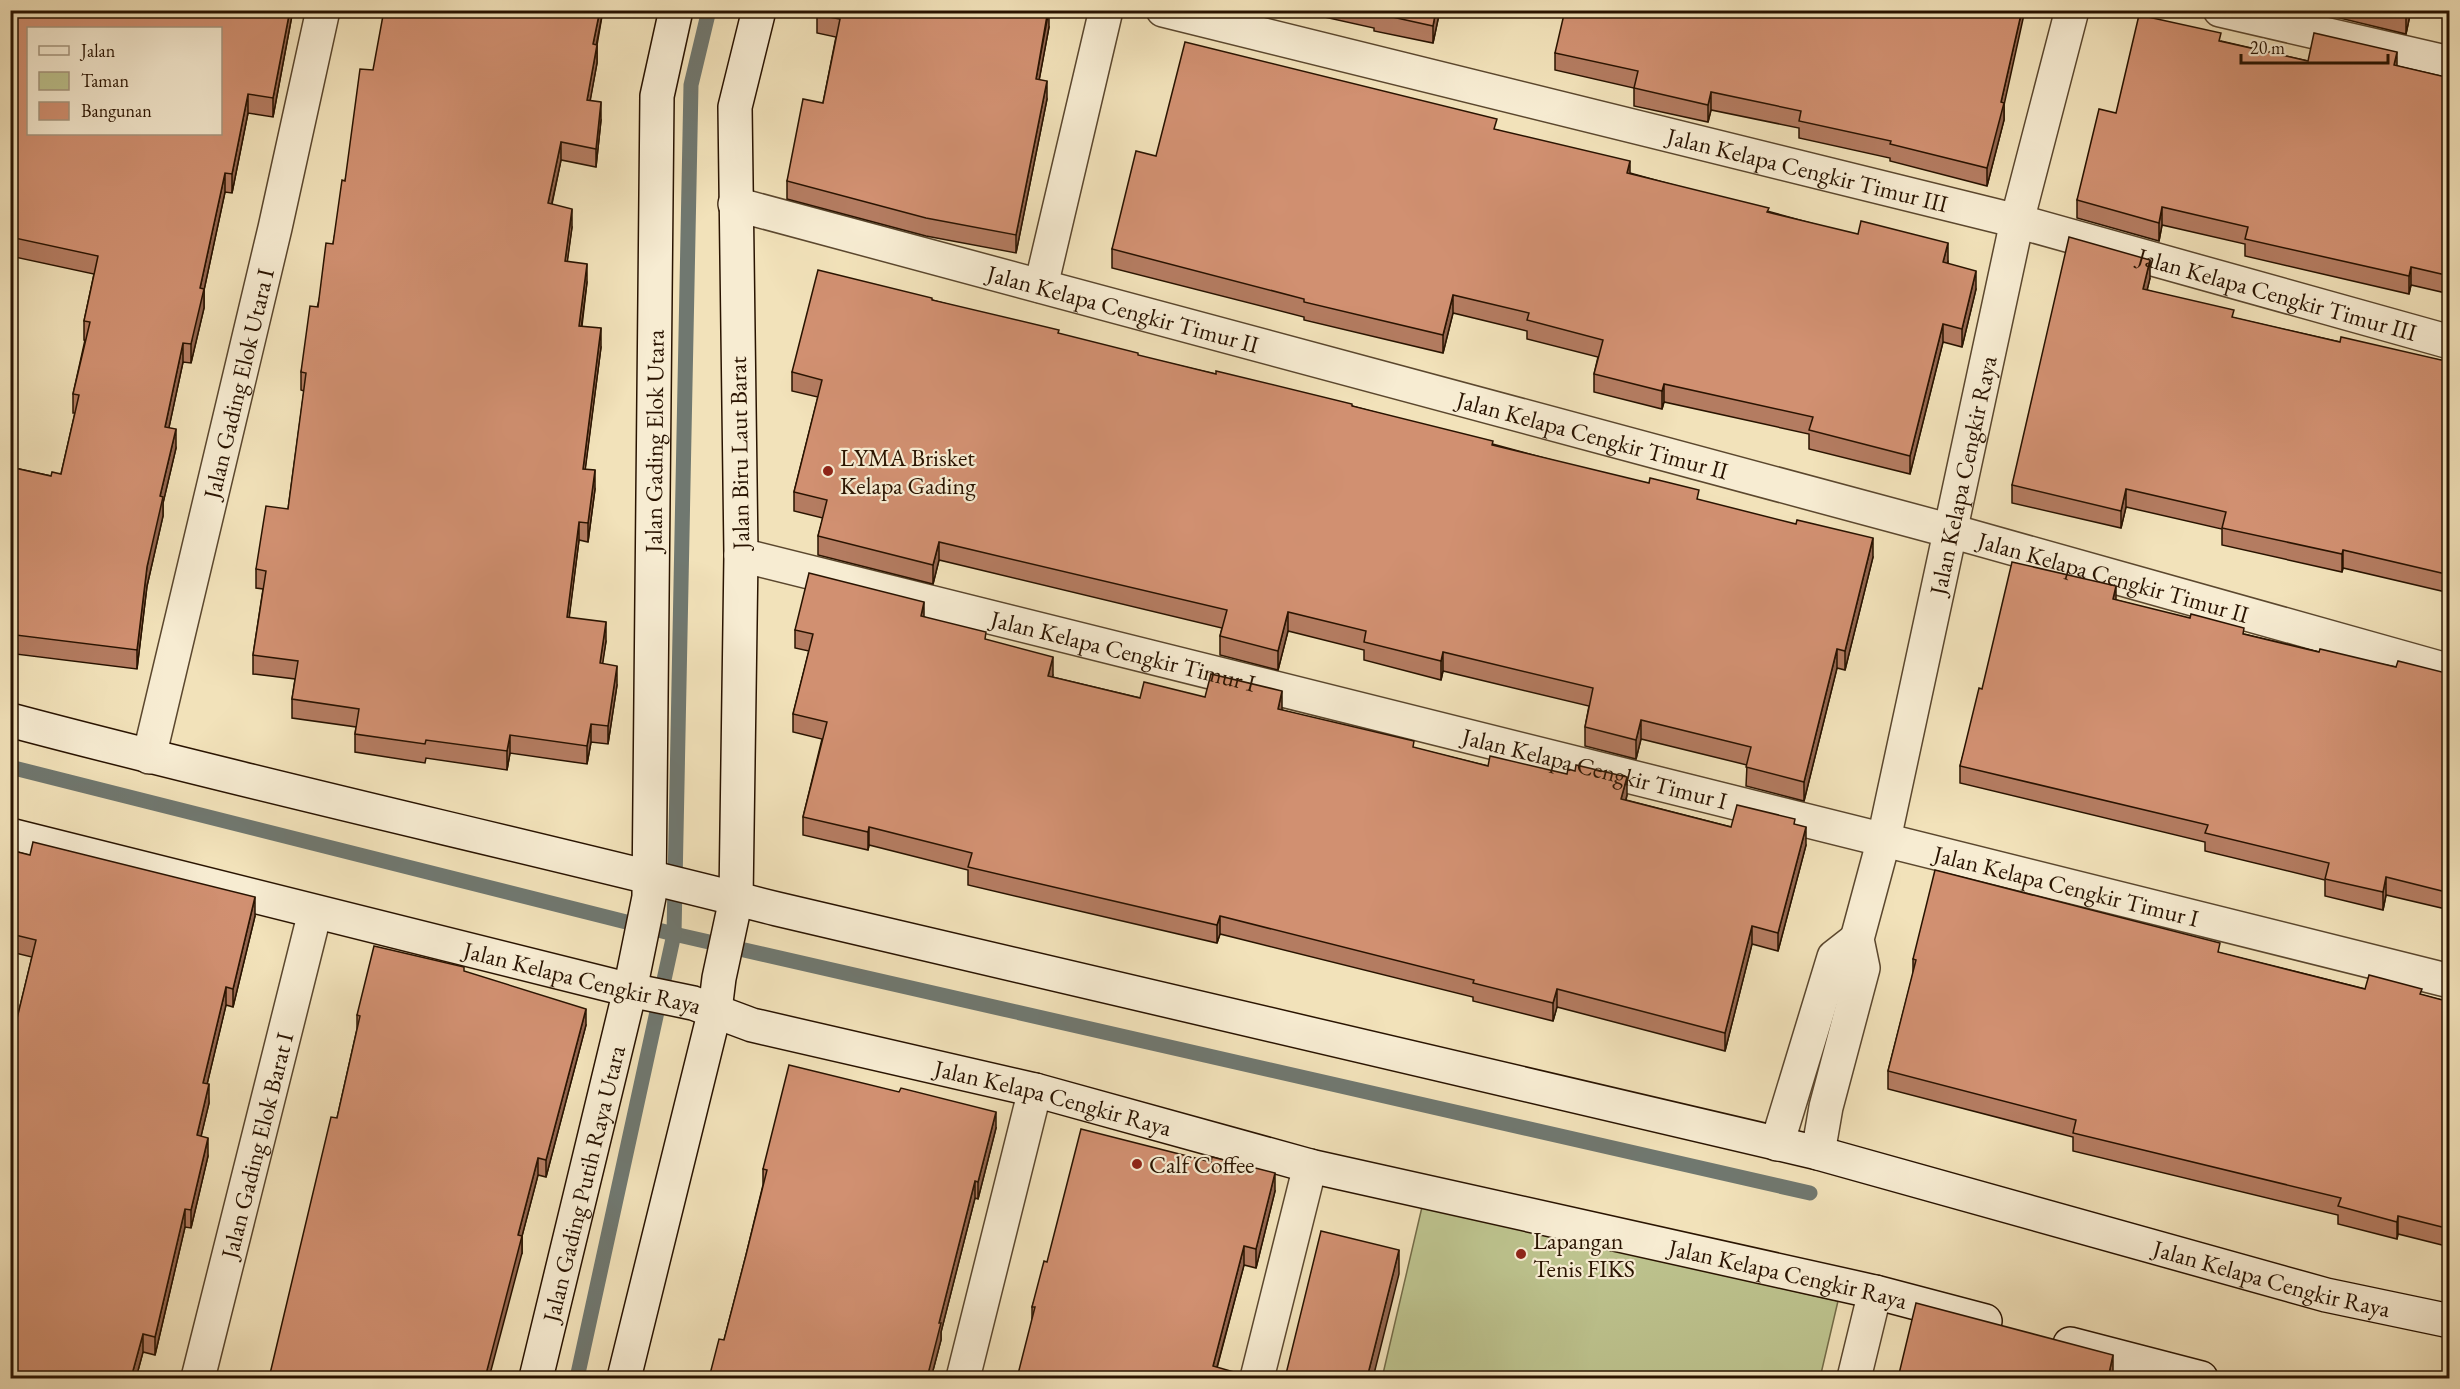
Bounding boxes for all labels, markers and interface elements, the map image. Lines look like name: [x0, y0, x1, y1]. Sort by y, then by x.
legend: [27, 27, 222, 135]
scale bar: [2241, 27, 2388, 65]
text: 20 m: [2250, 36, 2285, 59]
text: Jalan: [79, 39, 116, 62]
text: Taman: [81, 69, 130, 92]
text: Bangunan: [81, 99, 152, 122]
street label: Jalan Kelapa Cengkir Timur III: [1662, 119, 1951, 219]
street label: Jalan Kelapa Cengkir Timur III: [2132, 239, 2420, 347]
street label: Jalan Kelapa Cengkir Timur II: [982, 257, 1262, 360]
street label: Jalan Gading Elok Utara I: [195, 265, 280, 504]
street label: Jalan Gading Elok Utara: [637, 329, 670, 555]
street label: Jalan Kelapa Cengkir Raya: [1921, 352, 2003, 599]
street label: Jalan Biru Laut Barat: [722, 356, 756, 552]
street label: Jalan Kelapa Cengkir Timur II: [1451, 383, 1732, 486]
place label: LYMA Brisket Kelapa Gading: [840, 442, 976, 501]
marker: LYMA Brisket Kelapa Gading: [821, 464, 835, 478]
street label: Jalan Kelapa Cengkir Timur II: [1973, 523, 2253, 629]
street label: Jalan Kelapa Cengkir Timur I: [986, 602, 1259, 698]
street label: Jalan Kelapa Cengkir Timur I: [1457, 719, 1731, 816]
street label: Jalan Kelapa Cengkir Timur I: [1929, 837, 2202, 933]
street label: Jalan Kelapa Cengkir Raya: [458, 933, 707, 1021]
street label: Jalan Gading Elok Barat I: [213, 1029, 300, 1264]
street label: Jalan Gading Putih Raya Utara: [534, 1042, 632, 1327]
street label: Jalan Kelapa Cengkir Raya: [930, 1051, 1176, 1143]
place label: Calf Coffee: [1149, 1149, 1254, 1180]
marker: Calf Coffee: [1130, 1157, 1144, 1171]
place label: Lapangan Tenis FIKS: [1533, 1225, 1635, 1284]
street label: Jalan Kelapa Cengkir Raya: [1664, 1231, 1911, 1316]
street label: Jalan Kelapa Cengkir Raya: [2148, 1231, 2393, 1324]
marker: Lapangan Tenis FIKS: [1514, 1247, 1528, 1261]

